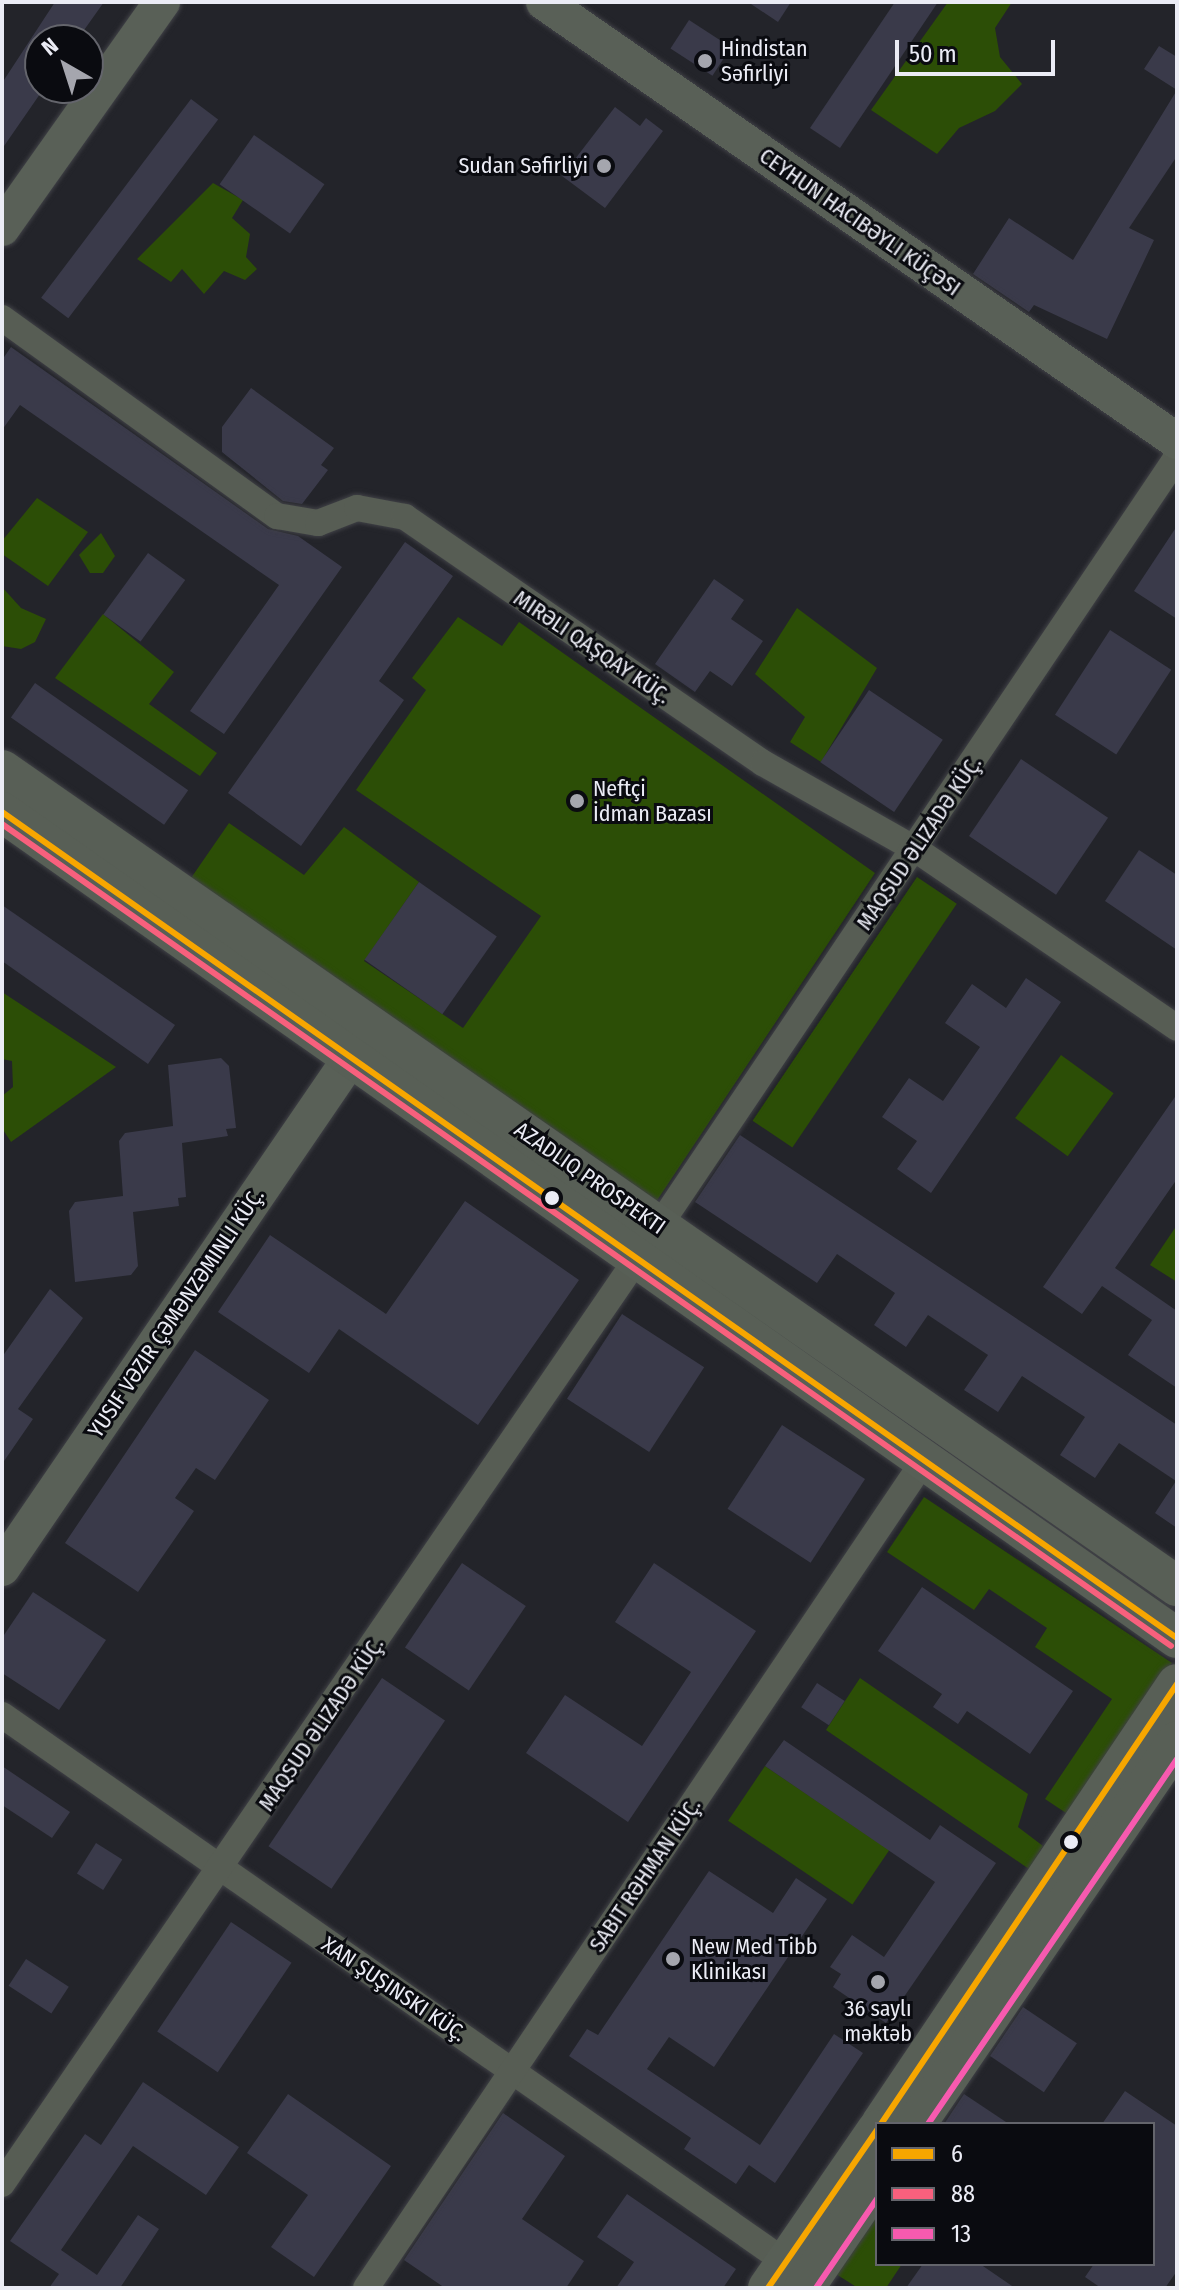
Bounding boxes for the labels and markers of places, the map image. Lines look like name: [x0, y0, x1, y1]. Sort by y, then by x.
place label: Hindistan Səfirliyi: [721, 35, 808, 86]
marker: Hindistan Səfirliyi: [696, 52, 714, 70]
place label: Sudan Səfirliyi: [458, 153, 588, 179]
marker: Sudan Səfirliyi: [595, 157, 613, 175]
place label: Neftçi İdman Bazası: [593, 775, 712, 826]
marker: Neftçi İdman Bazası: [568, 792, 586, 810]
unlabelled marker: [544, 1190, 560, 1206]
unlabelled marker: [1063, 1834, 1079, 1850]
place label: New Med Tibb Klinikası: [691, 1933, 817, 1984]
marker: New Med Tibb Klinikası: [662, 1948, 684, 1970]
marker: 36 saylı məktəb: [869, 1973, 887, 1991]
place label: 36 saylı məktəb: [844, 1995, 912, 2046]

